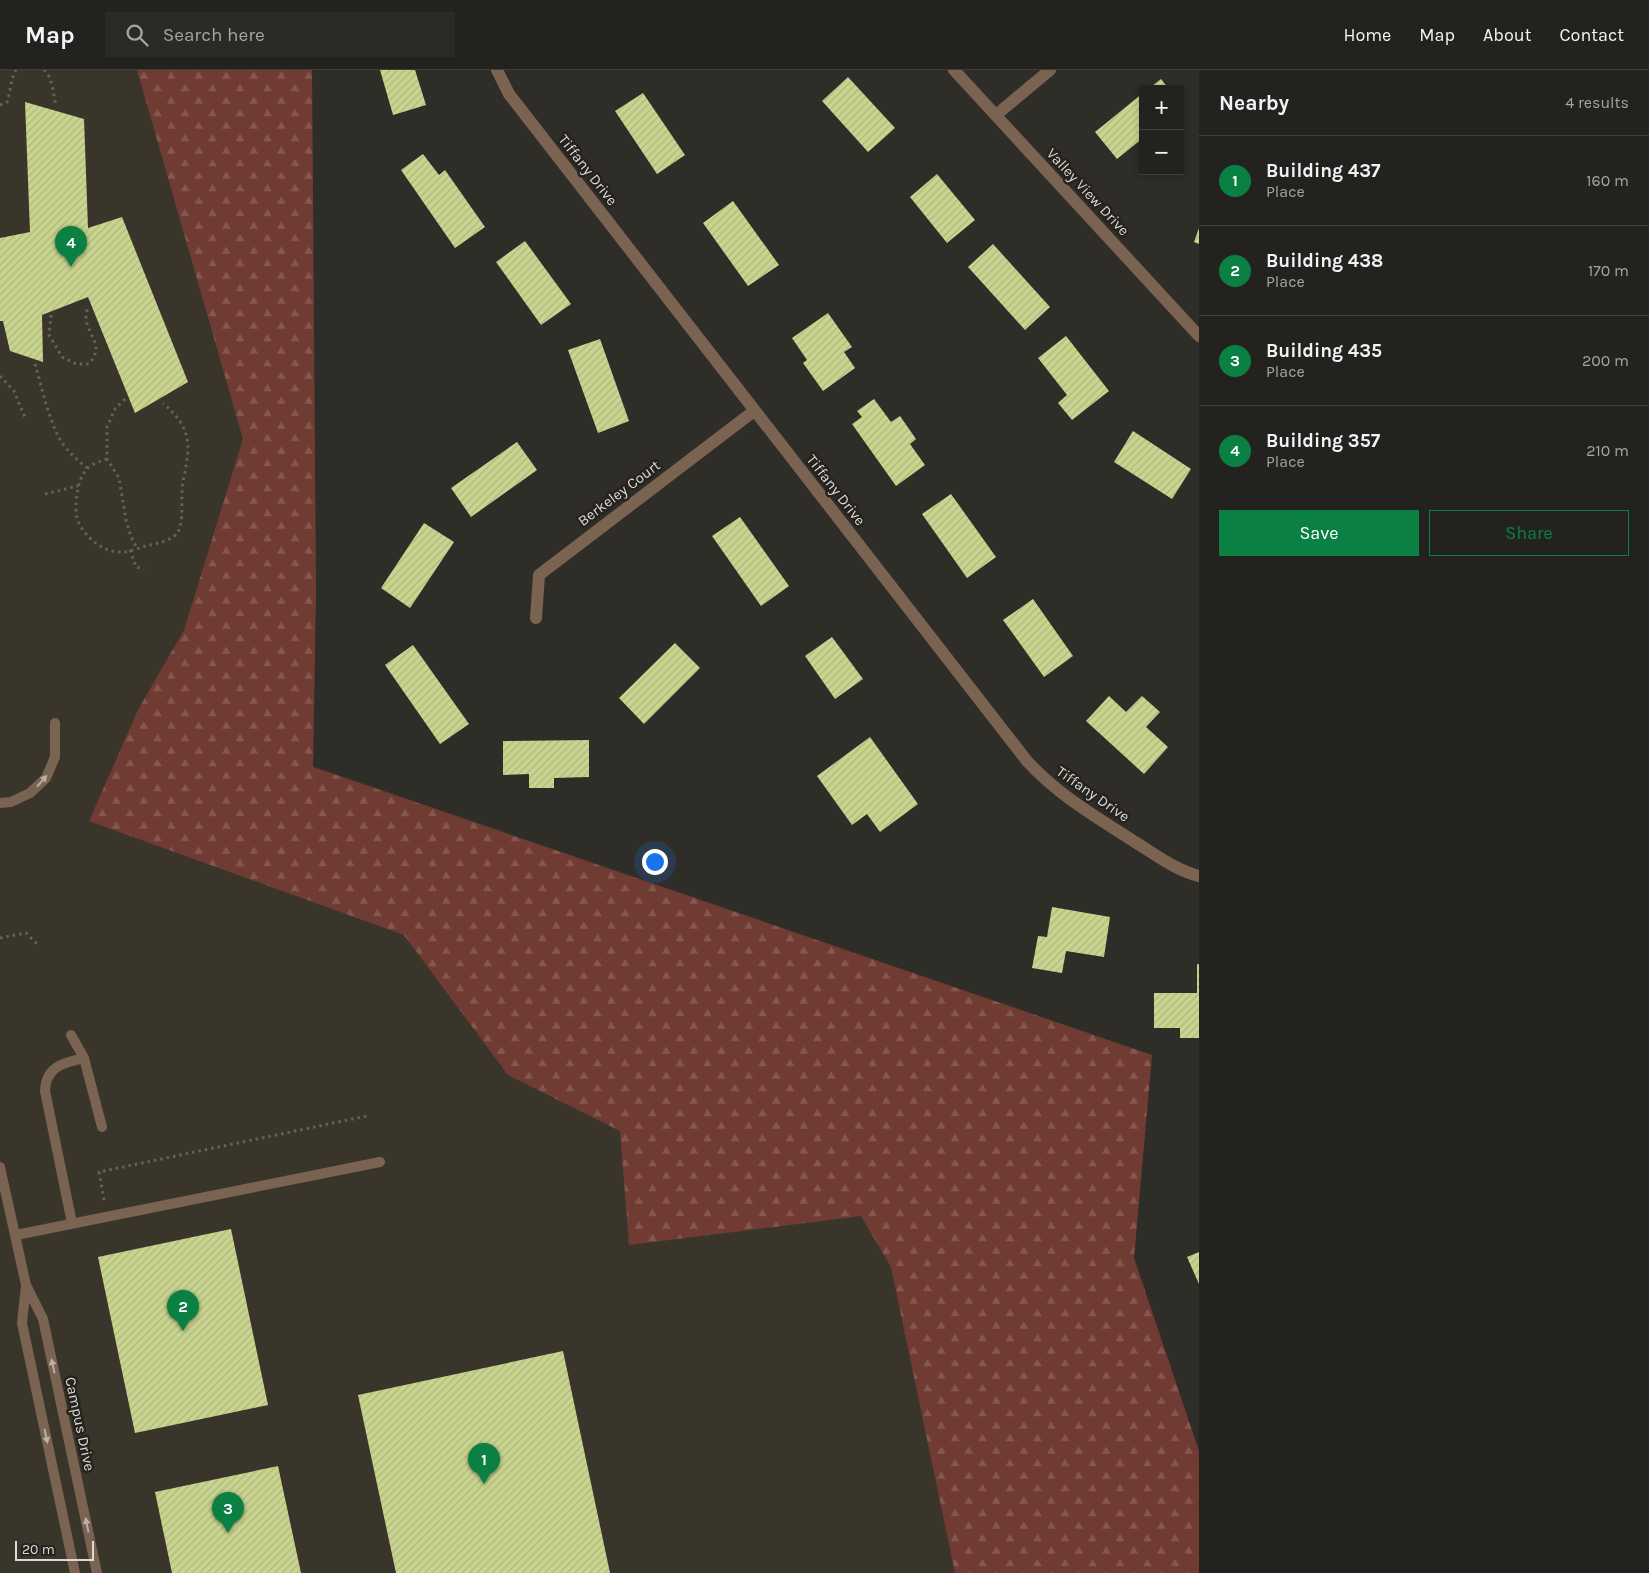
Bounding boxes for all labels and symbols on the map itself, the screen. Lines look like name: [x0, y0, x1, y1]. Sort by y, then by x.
street label: Tiffany Drive: [555, 131, 621, 209]
street label: Valley View Drive: [1043, 145, 1133, 239]
pin: 4: [55, 226, 87, 267]
street label: Tiffany Drive: [803, 451, 869, 529]
street label: Berkeley Court: [574, 456, 664, 530]
street label: Tiffany Drive: [1053, 762, 1133, 826]
one-way arrow: [36, 775, 47, 788]
your location: [642, 849, 668, 875]
pin: 2: [167, 1290, 199, 1331]
one-way arrow: [49, 1359, 57, 1374]
street label: Campus Drive: [61, 1375, 99, 1473]
one-way arrow: [42, 1428, 50, 1444]
pin: 1: [468, 1443, 500, 1484]
pin: 3: [212, 1492, 244, 1533]
one-way arrow: [82, 1517, 90, 1533]
scale bar: [15, 1538, 94, 1561]

